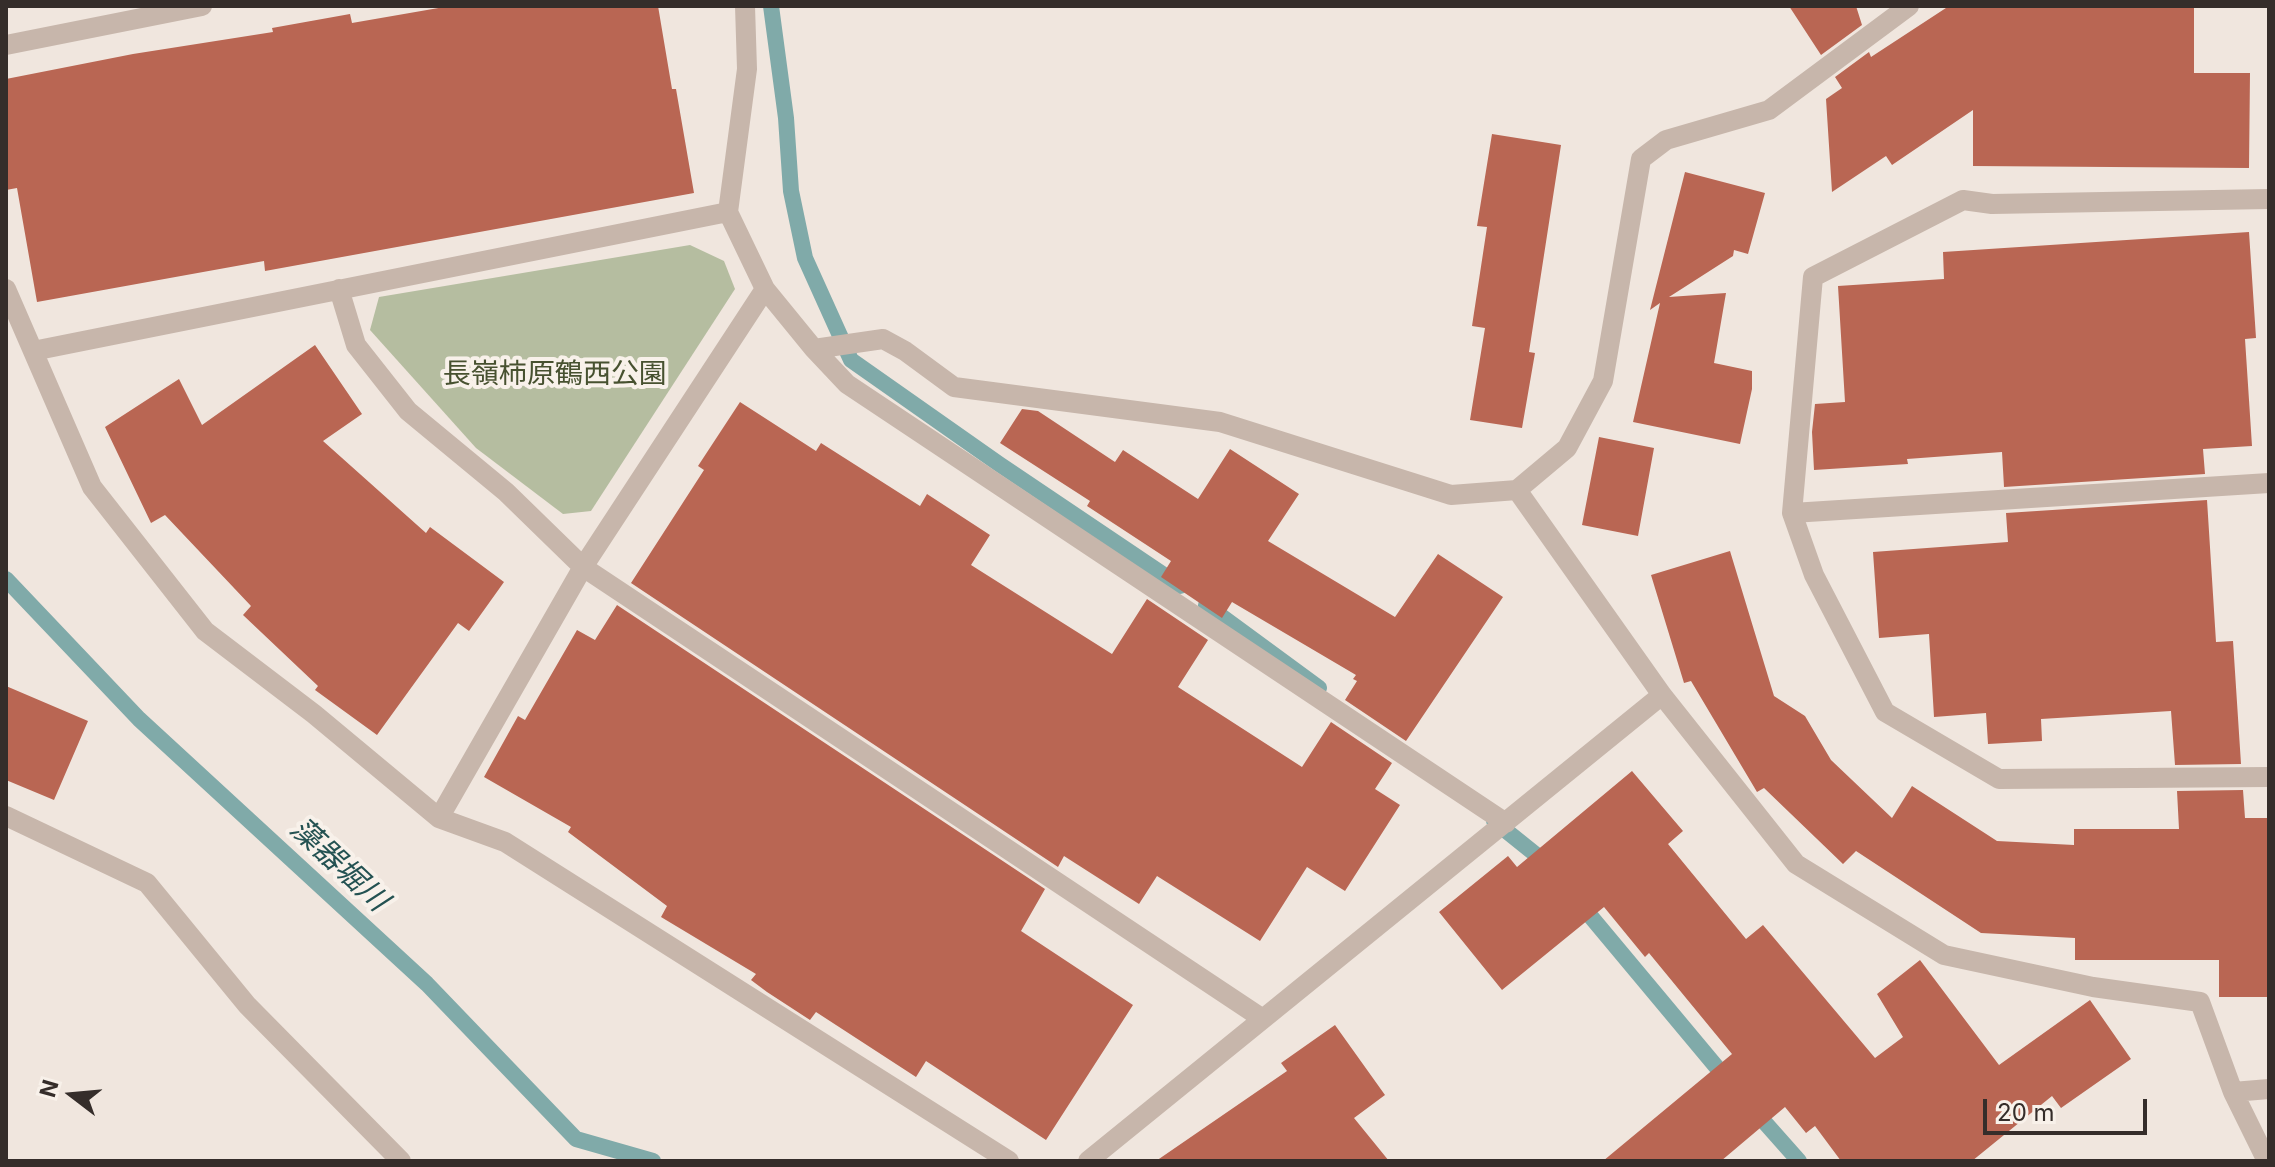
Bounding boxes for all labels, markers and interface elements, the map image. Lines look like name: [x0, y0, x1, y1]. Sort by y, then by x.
park label: 長嶺柿原鶴西公園: [443, 358, 667, 392]
water label: 藻器堀川: [283, 811, 395, 919]
north arrow: [32, 1055, 112, 1135]
text: N: [34, 1077, 64, 1100]
scale bar: [1987, 1083, 2151, 1133]
text: 20 m: [1997, 1098, 2055, 1127]

